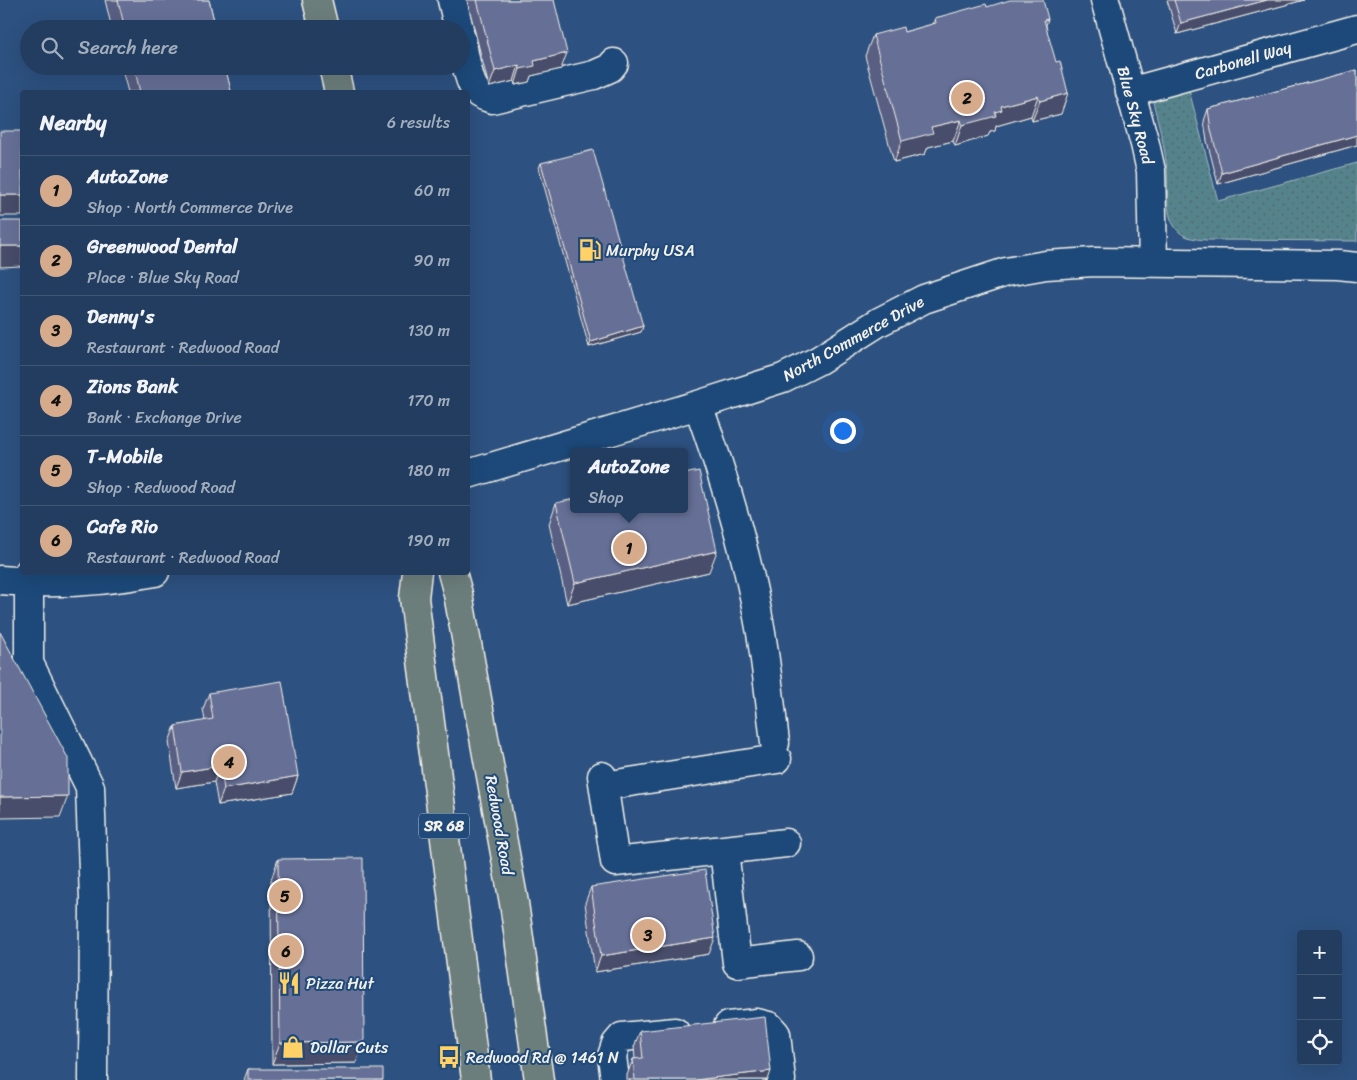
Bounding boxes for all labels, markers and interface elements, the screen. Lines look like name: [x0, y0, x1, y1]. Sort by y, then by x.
search box: [20, 20, 470, 75]
text: Search here: [78, 31, 178, 64]
street label: Carbonell Way: [1191, 33, 1296, 88]
icon: search: [38, 34, 66, 62]
street label: Blue Sky Road: [1108, 63, 1163, 169]
pin: 2: [951, 79, 983, 117]
text: Nearby: [40, 104, 106, 142]
text: 6 results: [387, 108, 450, 137]
text: AutoZone: [87, 160, 168, 193]
text: 1: [53, 176, 59, 205]
text: 60 m: [414, 176, 450, 205]
text: Shop · North Commerce Drive: [87, 193, 293, 222]
text: Greenwood Dental: [87, 230, 238, 263]
place label: Murphy USA: [606, 236, 695, 265]
fuel station icon: Murphy USA: [577, 237, 603, 263]
text: 2: [51, 246, 61, 275]
text: 90 m: [414, 246, 450, 275]
text: Place · Blue Sky Road: [87, 263, 239, 292]
street label: North Commerce Drive: [777, 287, 930, 390]
text: Denny's: [87, 300, 154, 333]
text: 3: [52, 316, 60, 345]
text: 130 m: [408, 316, 450, 345]
text: Restaurant · Redwood Road: [87, 333, 279, 362]
text: Zions Bank: [87, 370, 178, 403]
text: 4: [51, 386, 61, 415]
text: 170 m: [407, 386, 450, 415]
text: Bank · Exchange Drive: [87, 403, 242, 432]
your location: [830, 418, 856, 444]
text: T-Mobile: [87, 440, 163, 473]
popup: [570, 448, 688, 513]
text: AutoZone: [588, 450, 670, 483]
text: 5: [51, 456, 61, 485]
text: 180 m: [407, 456, 450, 485]
text: Shop · Redwood Road: [87, 473, 235, 502]
text: Shop: [588, 483, 623, 512]
text: Cafe Rio: [87, 510, 158, 543]
text: 6: [51, 526, 61, 555]
text: 190 m: [407, 526, 450, 555]
pin: 1: [613, 529, 645, 567]
text: Restaurant · Redwood Road: [87, 543, 279, 572]
pin: 4: [213, 743, 245, 781]
street label: Redwood Road: [477, 773, 523, 879]
road number: SR 68: [419, 814, 469, 838]
pin: 5: [269, 877, 301, 915]
pin: 3: [632, 916, 664, 954]
map controls: [1297, 930, 1342, 1065]
button: +: [1297, 930, 1342, 975]
pin: 6: [270, 932, 302, 970]
place label: Pizza Hut: [306, 969, 374, 998]
restaurant icon: Pizza Hut: [276, 970, 302, 996]
button: −: [1297, 975, 1342, 1020]
button: locate: [1297, 1020, 1342, 1065]
place label: Dollar Cuts: [310, 1033, 389, 1062]
shop icon: Dollar Cuts: [280, 1034, 306, 1060]
place label: Redwood Rd @ 1461 N: [466, 1043, 619, 1072]
bus stop icon: Redwood Rd @ 1461 N: [436, 1044, 462, 1070]

